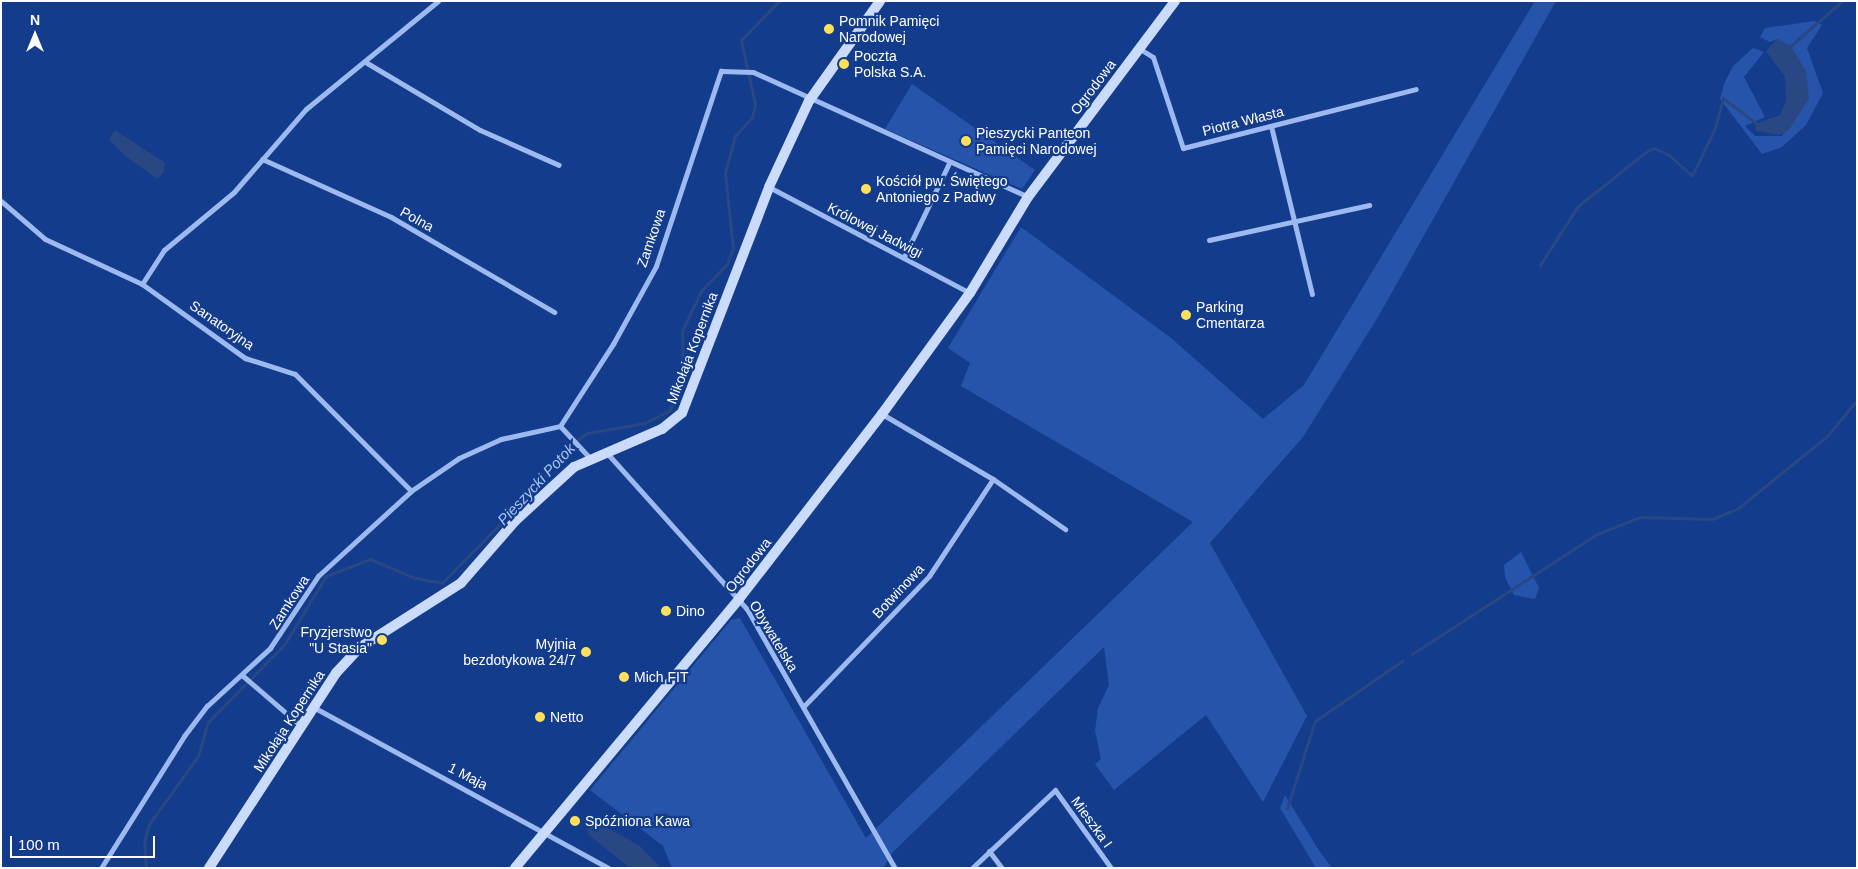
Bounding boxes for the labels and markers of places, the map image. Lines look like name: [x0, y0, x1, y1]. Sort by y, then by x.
place label: Pomnik Pamięci Narodowej: [839, 13, 939, 46]
marker: Pomnik Pamięci Narodowej: [823, 23, 835, 35]
place label: Poczta Polska S.A.: [854, 48, 926, 80]
marker: Poczta Polska S.A.: [838, 58, 850, 70]
place label: Pieszycki Panteon Pamięci Narodowej: [976, 125, 1097, 158]
marker: Pieszycki Panteon Pamięci Narodowej: [960, 135, 972, 147]
place label: Kościół pw. Świętego Antoniego z Padwy: [876, 173, 1008, 206]
marker: Kościół pw. Świętego Antoniego z Padwy: [860, 183, 872, 195]
place label: Parking Cmentarza: [1196, 299, 1264, 332]
marker: Parking Cmentarza: [1180, 309, 1192, 321]
place label: Dino: [676, 603, 705, 619]
marker: Dino: [660, 605, 672, 617]
place label: Fryzjerstwo "U Stasia": [300, 624, 372, 656]
marker: Fryzjerstwo "U Stasia": [376, 634, 388, 646]
place label: Myjnia bezdotykowa 24/7: [463, 636, 576, 669]
marker: Myjnia bezdotykowa 24/7: [580, 646, 592, 658]
place label: Mich FIT: [634, 669, 688, 685]
marker: Mich FIT: [618, 671, 630, 683]
place label: Netto: [550, 709, 583, 725]
marker: Netto: [534, 711, 546, 723]
place label: Spóźniona Kawa: [585, 813, 690, 829]
marker: Spóźniona Kawa: [569, 815, 581, 827]

